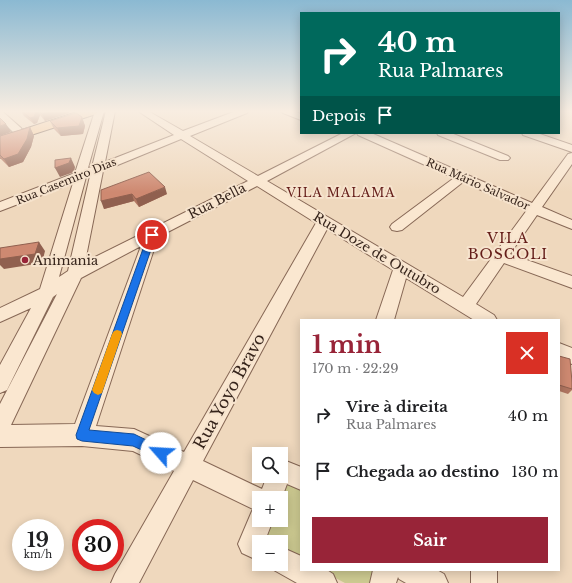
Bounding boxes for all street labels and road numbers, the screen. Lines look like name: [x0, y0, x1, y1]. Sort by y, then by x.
street label: Rua Casemiro Dias: [14, 154, 118, 208]
street label: Rua Mário Salvador: [424, 155, 533, 213]
street label: Rua Bella: [185, 179, 250, 223]
street label: Rua Doze de Outubro: [310, 208, 444, 298]
street label: Rua Yoyo Bravo: [189, 330, 269, 452]

